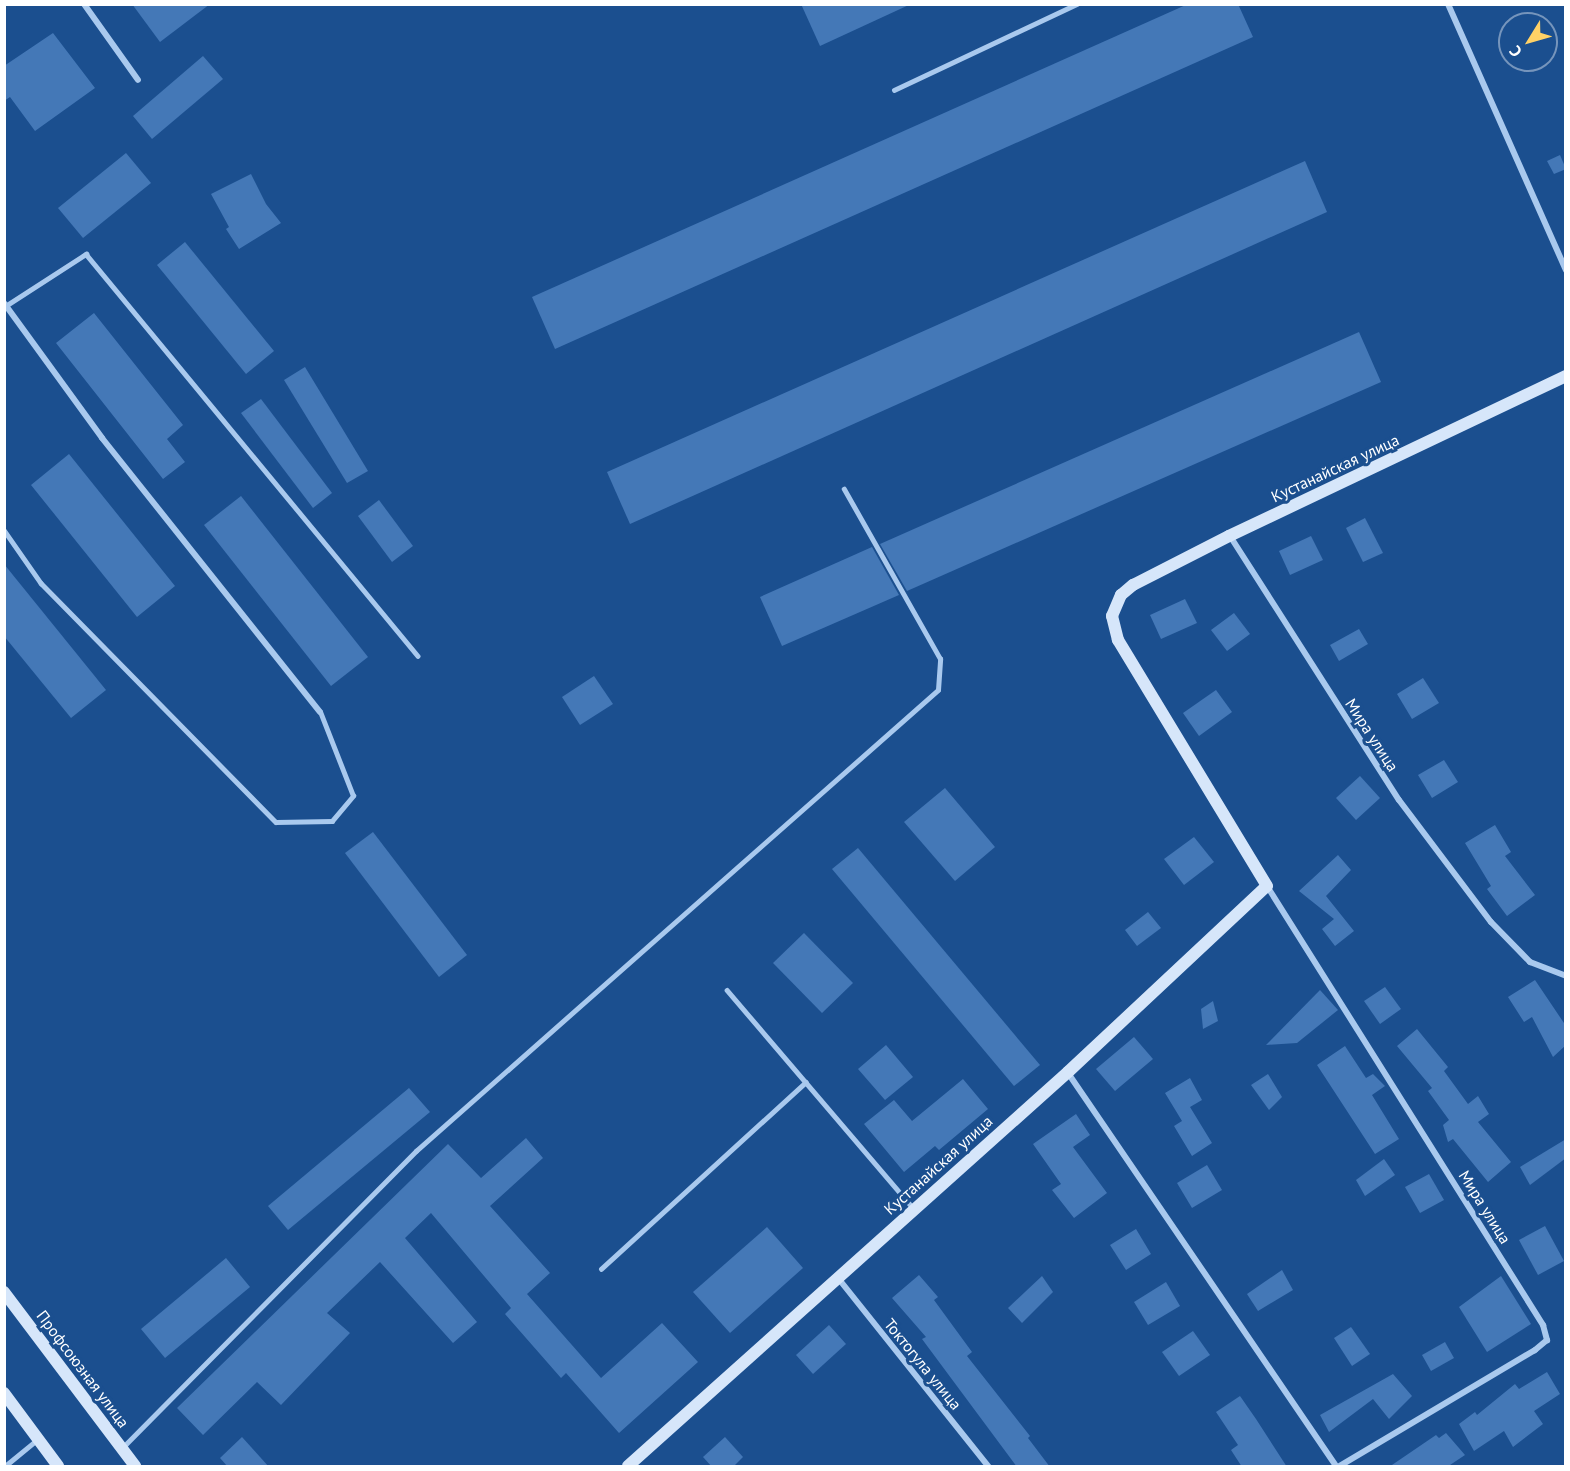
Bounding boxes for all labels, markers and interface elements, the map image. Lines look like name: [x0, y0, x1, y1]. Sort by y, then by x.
north arrow: [1498, 12, 1558, 72]
text: С: [1505, 42, 1526, 61]
street label: Кустанайская улица: [1268, 430, 1402, 506]
street label: Мира улица: [1341, 695, 1403, 775]
street label: Кустанайская улица: [880, 1111, 996, 1219]
street label: Мира улица: [1455, 1167, 1515, 1247]
street label: Профсоюзная улица: [33, 1307, 133, 1431]
street label: Токтогула улица: [880, 1314, 966, 1414]

